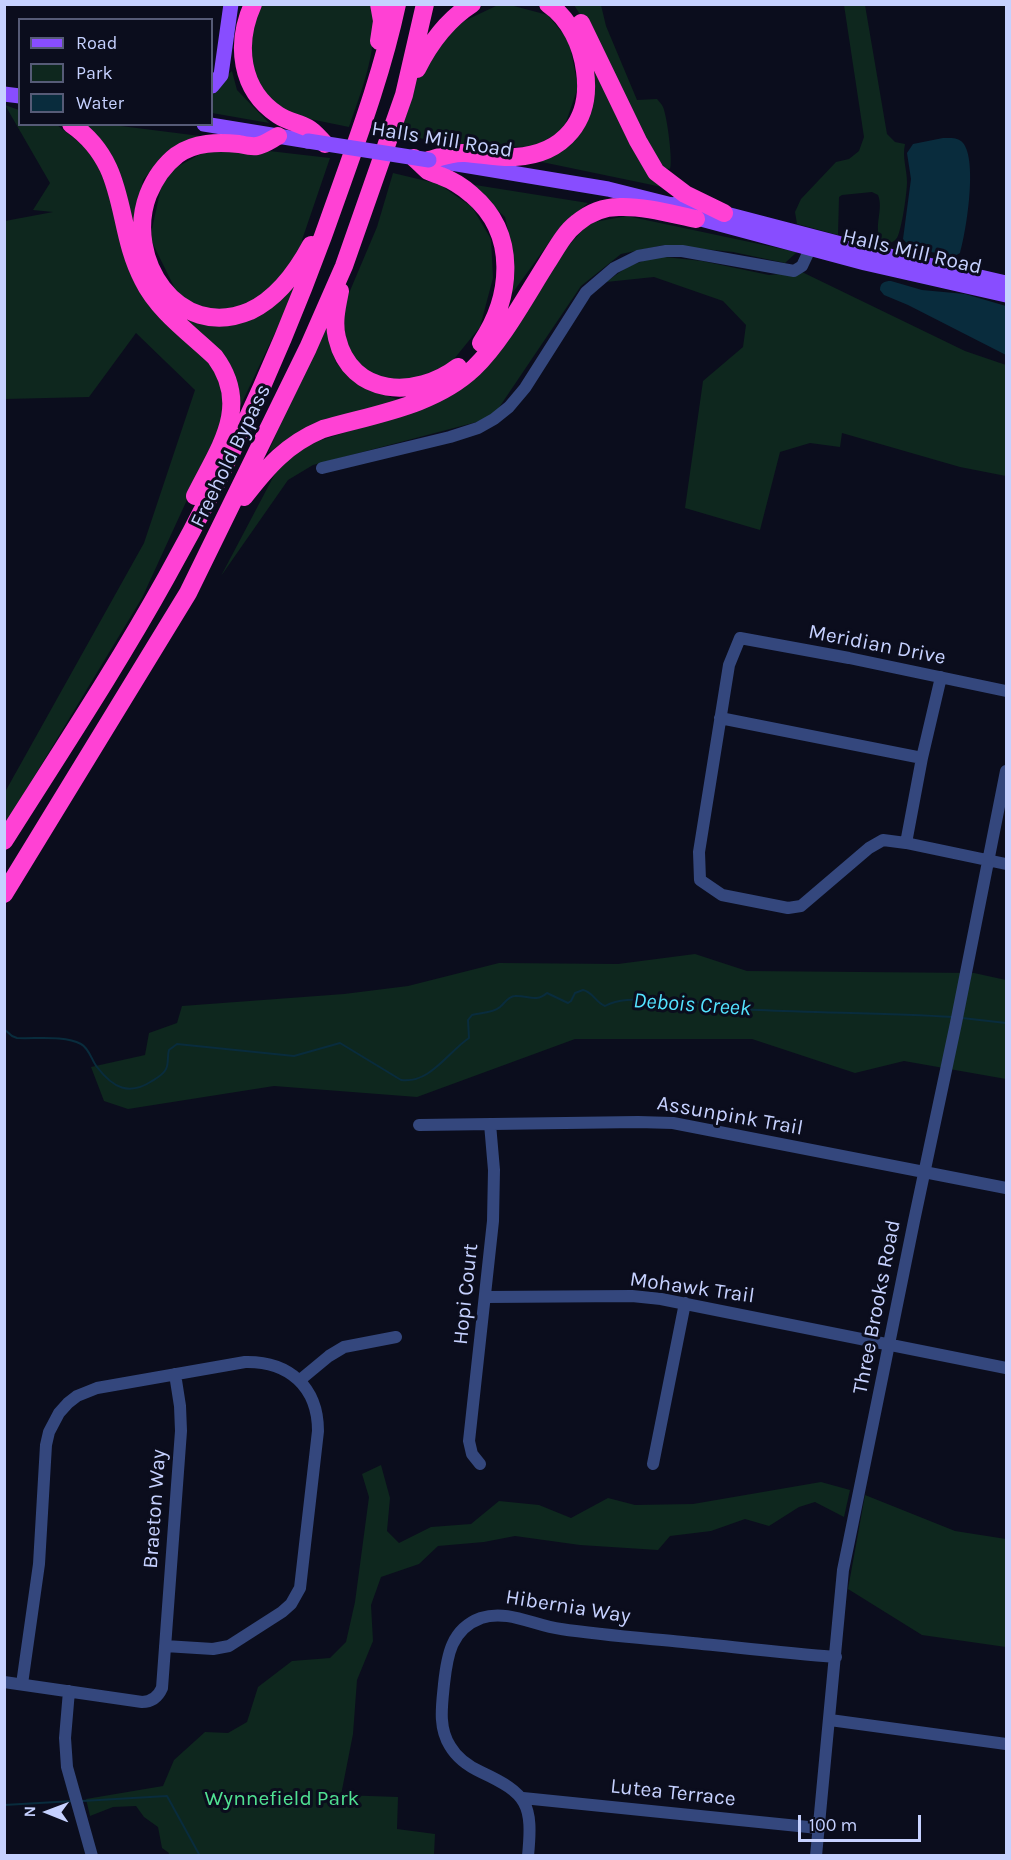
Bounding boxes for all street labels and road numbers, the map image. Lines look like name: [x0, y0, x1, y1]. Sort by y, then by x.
street label: Halls Mill Road: [370, 116, 514, 164]
street label: Halls Mill Road: [840, 224, 984, 280]
street label: Freehold Bypass: [185, 380, 277, 532]
street label: Meridian Drive: [806, 619, 948, 671]
street label: Assunpink Trail: [655, 1091, 805, 1141]
street label: Three Brooks Road: [848, 1218, 906, 1396]
street label: Hopi Court: [448, 1242, 484, 1346]
street label: Mohawk Trail: [628, 1267, 756, 1309]
street label: Braeton Way: [138, 1449, 172, 1569]
street label: Hibernia Way: [504, 1585, 632, 1629]
street label: Lutea Terrace: [609, 1774, 737, 1812]

